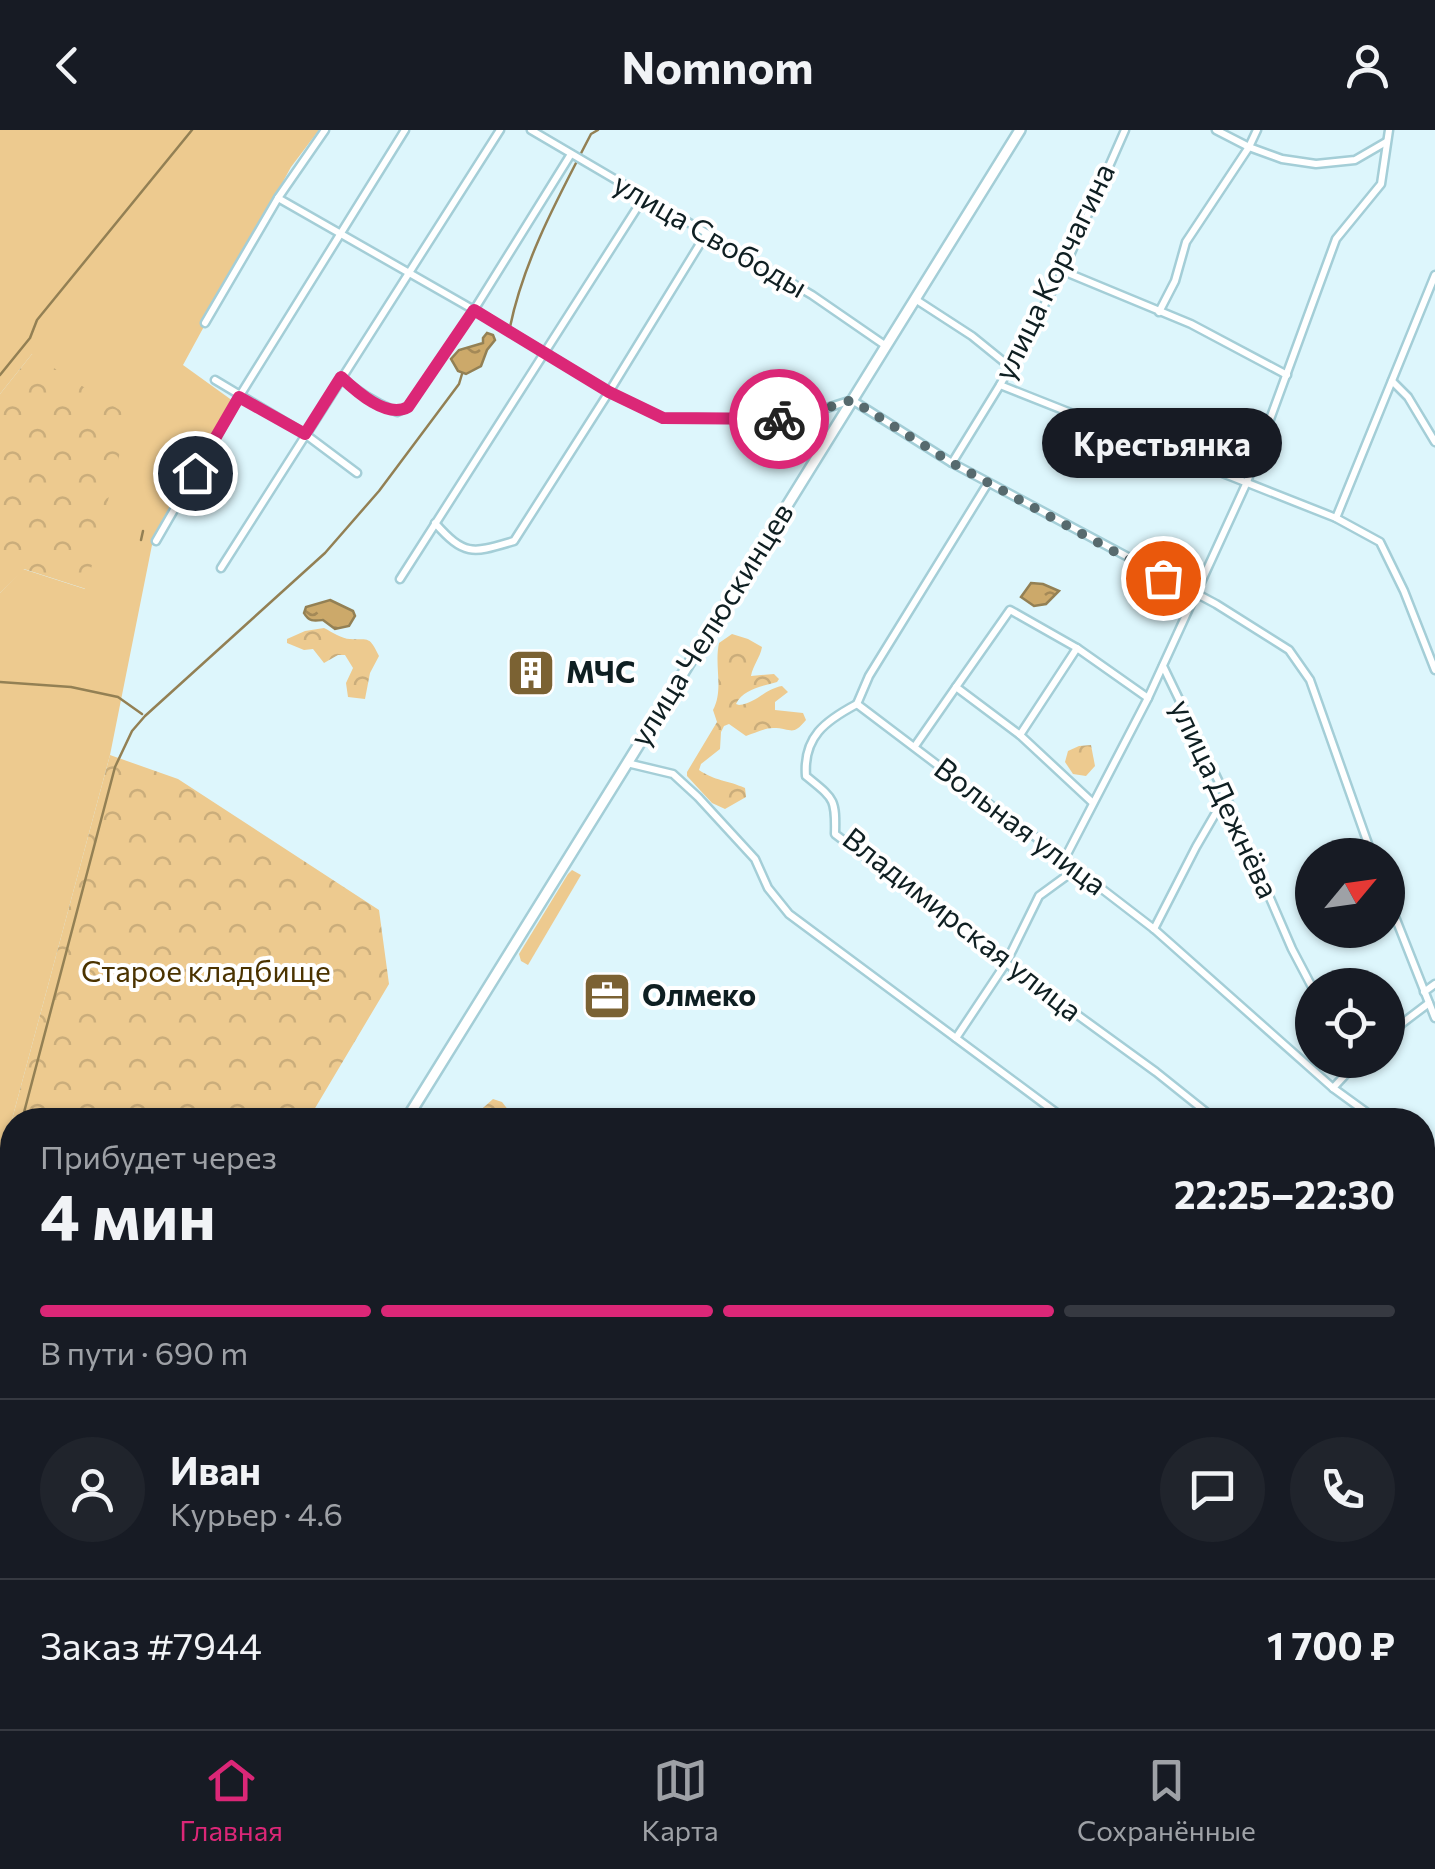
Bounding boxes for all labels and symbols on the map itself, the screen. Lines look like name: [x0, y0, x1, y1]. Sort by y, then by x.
street label: улица Корчагина: [984, 156, 1121, 385]
street label: улица Свободы: [608, 163, 815, 304]
courier: [729, 369, 829, 469]
callout: Крестьянка: [1043, 408, 1283, 478]
pin: [153, 431, 238, 516]
street label: улица Челюскинцев: [620, 495, 800, 752]
pin: [1121, 536, 1206, 621]
building icon: МЧС: [505, 647, 557, 699]
place label: МЧС: [566, 652, 635, 689]
street label: улица Дежнёва: [1164, 693, 1289, 903]
street label: Вольная улица: [928, 748, 1115, 902]
street label: Владимирская улица: [837, 818, 1090, 1028]
north arrow: [1295, 838, 1405, 948]
park label: Старое кладбище: [81, 951, 331, 988]
office icon: Олмеко: [581, 970, 633, 1022]
place label: Олмеко: [642, 975, 756, 1012]

